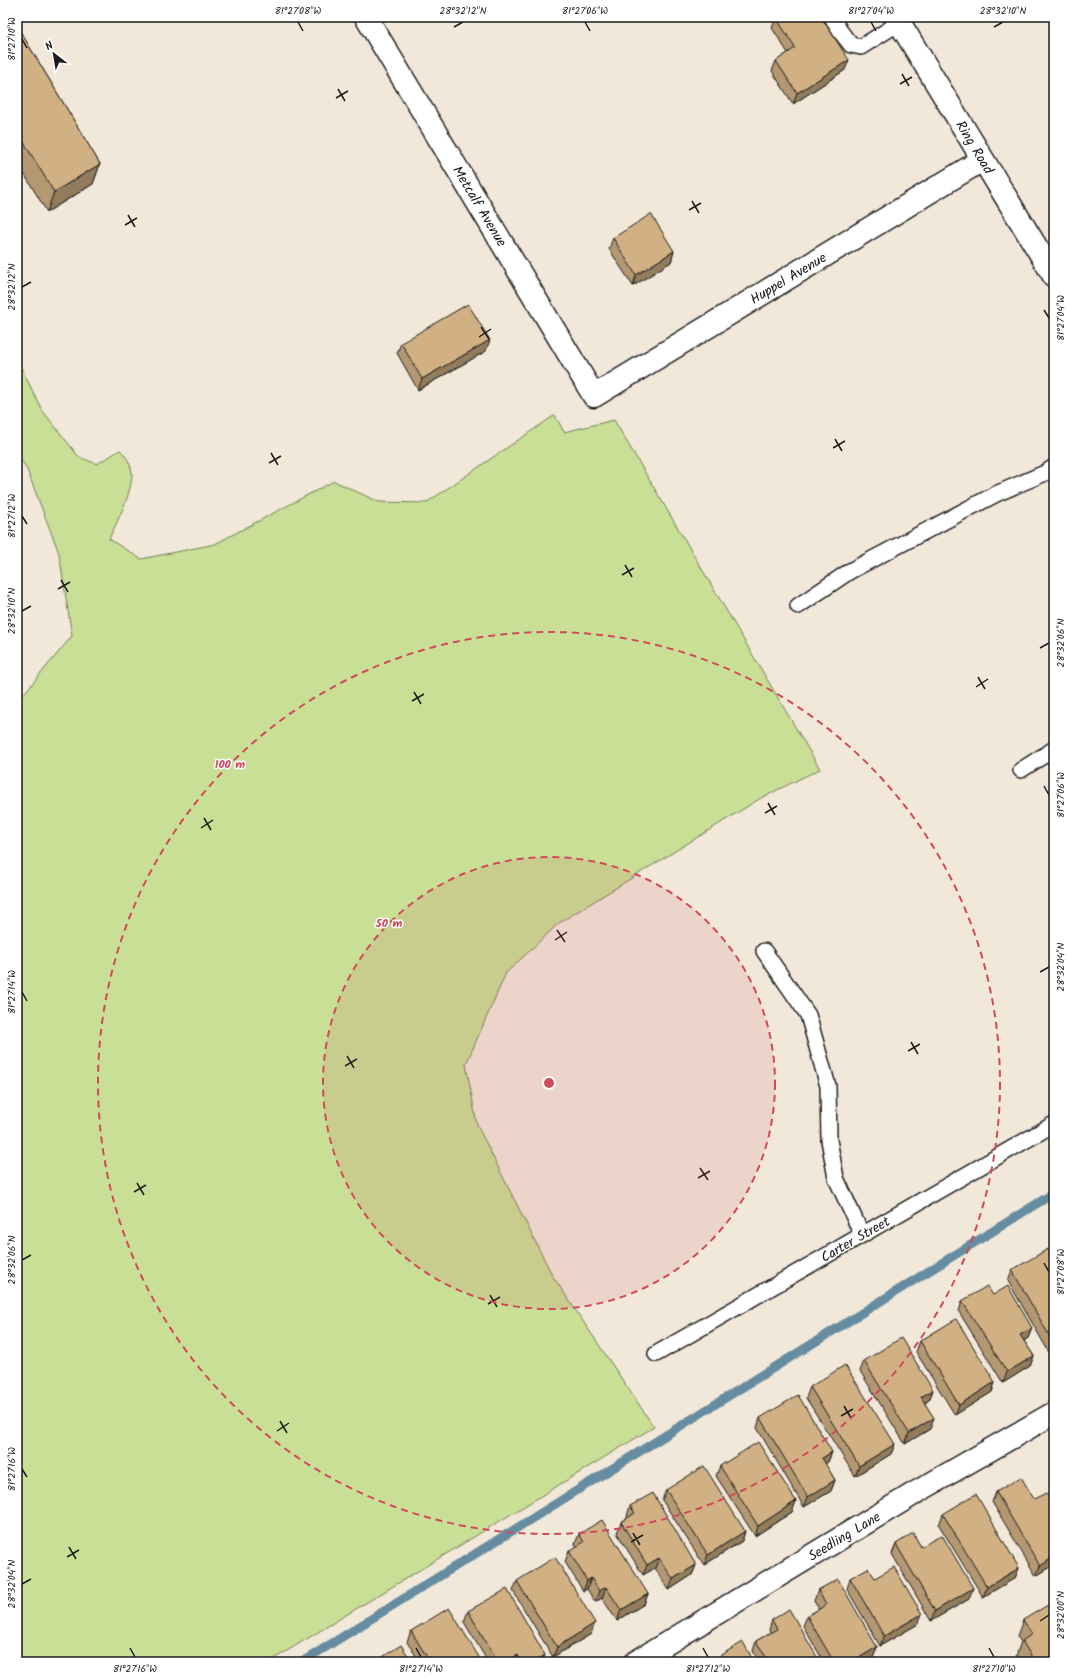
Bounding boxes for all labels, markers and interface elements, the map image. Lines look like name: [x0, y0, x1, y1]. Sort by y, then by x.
text: 81°27'08"W: [275, 3, 321, 19]
text: 28°32'12"N: [439, 3, 487, 19]
text: 81°27'06"W: [562, 3, 608, 19]
text: 81°27'04"W: [848, 3, 894, 19]
text: 28°32'10"N: [980, 3, 1026, 19]
text: 81°27'10"W: [4, 17, 20, 61]
north arrow: [34, 34, 74, 74]
text: N: [42, 37, 57, 56]
street label: Ring Road: [949, 116, 999, 179]
street label: Metcalf Avenue: [446, 162, 512, 252]
street label: Huppel Avenue: [746, 247, 832, 310]
text: 28°32'12"N: [4, 263, 20, 311]
text: 81°27'04"W: [1053, 295, 1069, 341]
text: 81°27'12"W: [4, 494, 20, 538]
text: 28°32'10"N: [4, 588, 20, 634]
text: 28°32'06"N: [1053, 618, 1069, 667]
text: 100 m: [215, 755, 245, 774]
text: 81°27'06"W: [1053, 772, 1069, 818]
text: 50 m: [375, 914, 403, 933]
text: 28°32'04"N: [1053, 942, 1069, 991]
text: 81°27'14"W: [4, 970, 20, 1014]
centre of rings: [542, 1076, 556, 1090]
street label: Carter Street: [817, 1211, 895, 1269]
text: 28°32'06"N: [4, 1235, 20, 1284]
text: 81°27'08"W: [1053, 1249, 1069, 1295]
text: 81°27'16"W: [4, 1447, 20, 1491]
street label: Seedling Lane: [804, 1506, 886, 1567]
text: 28°32'04"N: [4, 1559, 20, 1608]
text: 28°32'00"N: [1053, 1591, 1069, 1639]
text: 81°27'16"W: [113, 1661, 157, 1677]
text: 81°27'14"W: [399, 1661, 443, 1677]
text: 81°27'12"W: [686, 1661, 730, 1677]
text: 81°27'10"W: [972, 1661, 1016, 1677]

